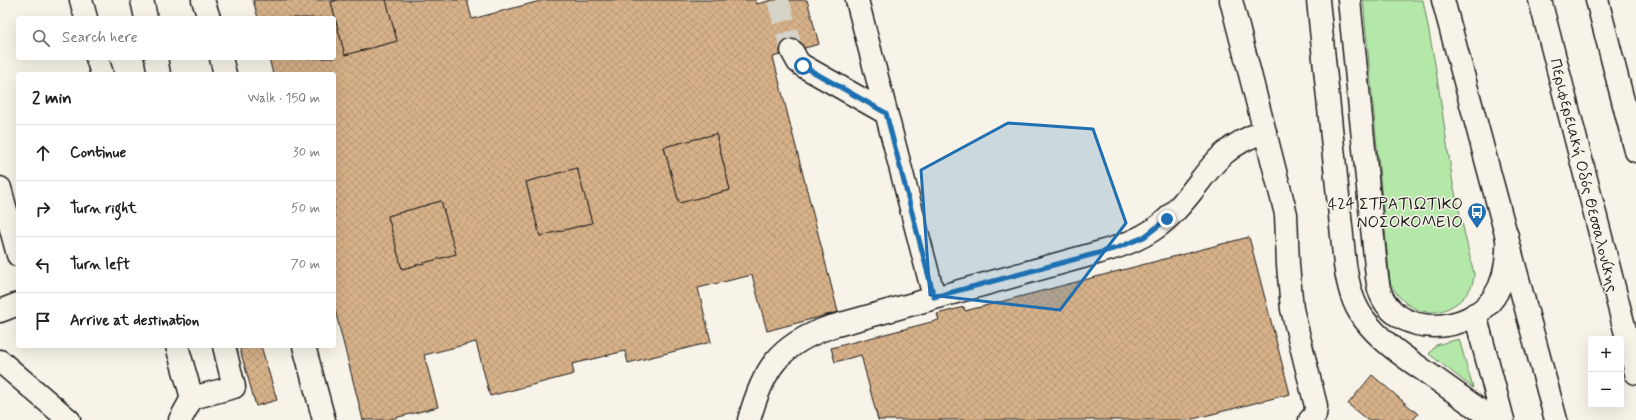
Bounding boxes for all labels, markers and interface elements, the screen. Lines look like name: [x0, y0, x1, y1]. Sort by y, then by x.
search box: [16, 16, 336, 60]
icon: search: [30, 27, 52, 49]
text: Search here: [62, 28, 138, 48]
street label: Περιφερειακή Οδός Θεσσαλονίκης: [1544, 56, 1623, 294]
route start: [794, 57, 812, 75]
text: 2 min: [32, 87, 72, 109]
text: Walk · 150 m: [247, 90, 320, 107]
icon: ahead: [32, 142, 54, 164]
text: Continue: [70, 143, 126, 163]
text: 30 m: [293, 144, 320, 161]
place label: 424 ΣΤΡΑΤΙΩΤΙΚΟ ΝΟΣΟΚΟΜΕΙΟ: [1328, 194, 1463, 233]
icon: right: [32, 198, 54, 220]
text: Turn right: [70, 199, 137, 219]
text: 50 m: [291, 200, 320, 217]
bus stop icon: 424 ΣΤΡΑΤΙΩΤΙΚΟ ΝΟΣΟΚΟΜΕΙΟ: [1466, 201, 1488, 229]
route end: [1158, 210, 1176, 228]
icon: left: [32, 254, 54, 276]
text: Turn left: [70, 255, 130, 275]
text: 70 m: [291, 256, 320, 273]
icon: arrive: [32, 310, 54, 332]
text: Arrive at destination: [70, 311, 199, 331]
map controls: [1588, 336, 1624, 408]
button: +: [1588, 336, 1624, 372]
button: −: [1588, 372, 1624, 408]

